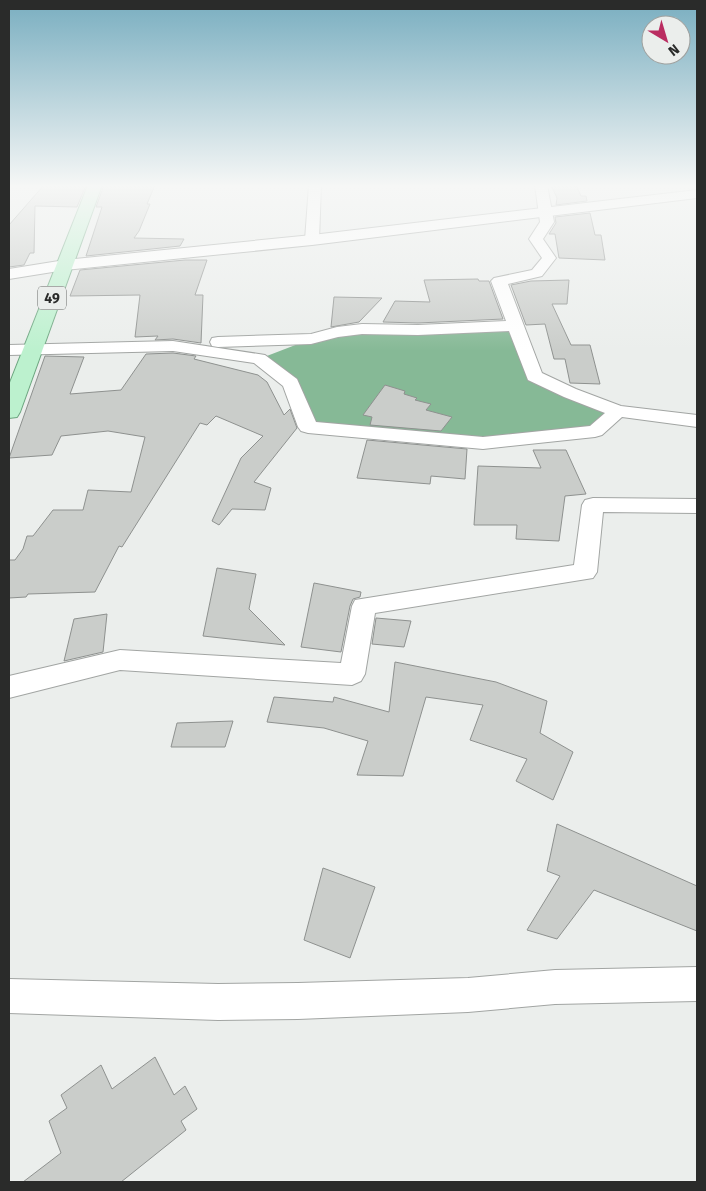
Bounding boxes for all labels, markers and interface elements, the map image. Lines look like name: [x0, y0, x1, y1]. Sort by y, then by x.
north arrow: [641, 15, 691, 65]
text: N: [665, 40, 683, 59]
road number: 49: [38, 286, 66, 310]

